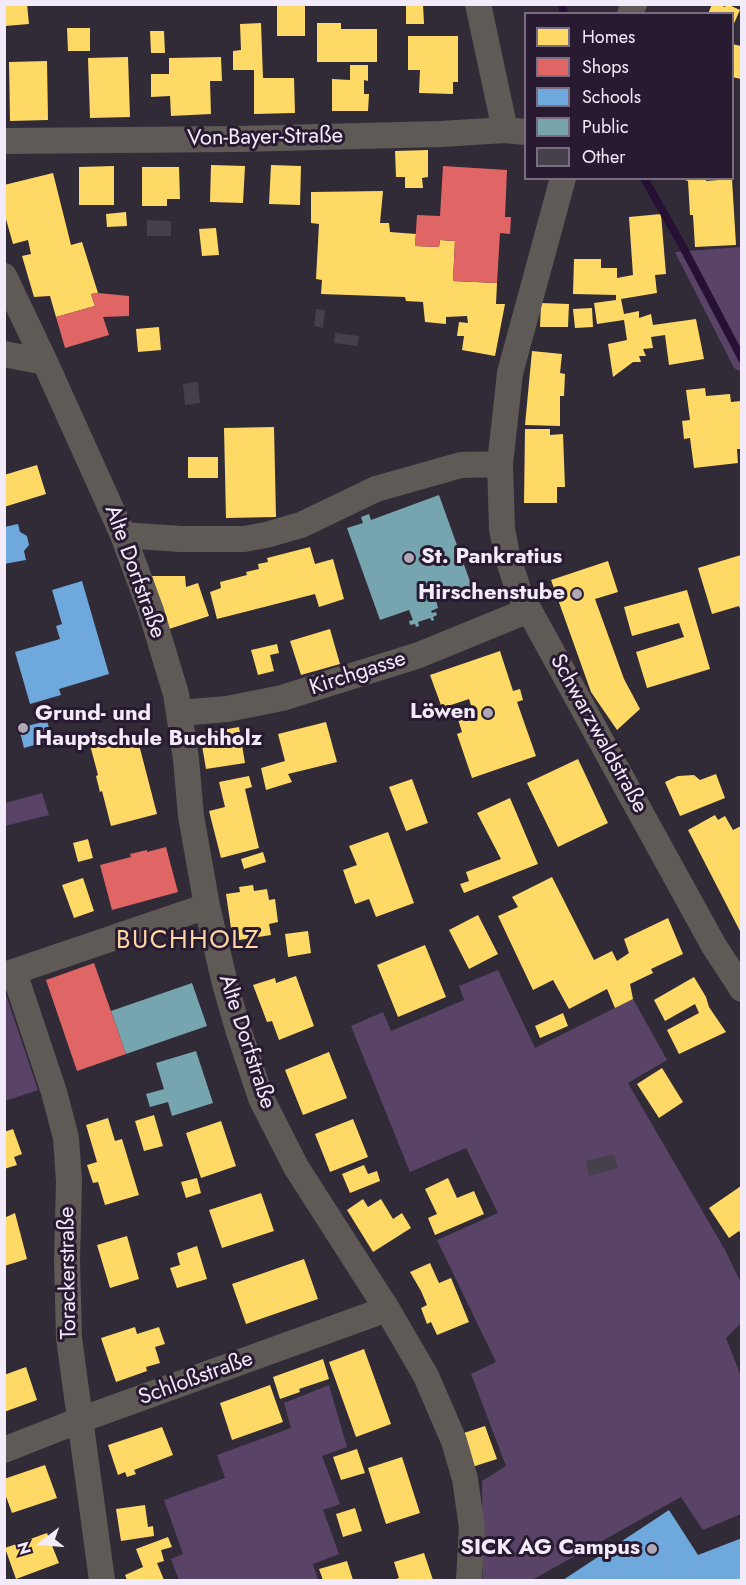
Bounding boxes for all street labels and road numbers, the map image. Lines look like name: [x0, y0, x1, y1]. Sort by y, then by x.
street label: Von-Bayer-Straße: [187, 123, 343, 153]
street label: Alte Dorfstraße: [98, 502, 170, 642]
street label: Kirchgasse: [307, 646, 409, 702]
street label: Schwarzwaldstraße: [543, 650, 653, 818]
street label: Alte Dorfstraße: [212, 972, 280, 1112]
street label: Torackerstraße: [55, 1206, 83, 1340]
street label: Schloßstraße: [135, 1346, 257, 1412]

